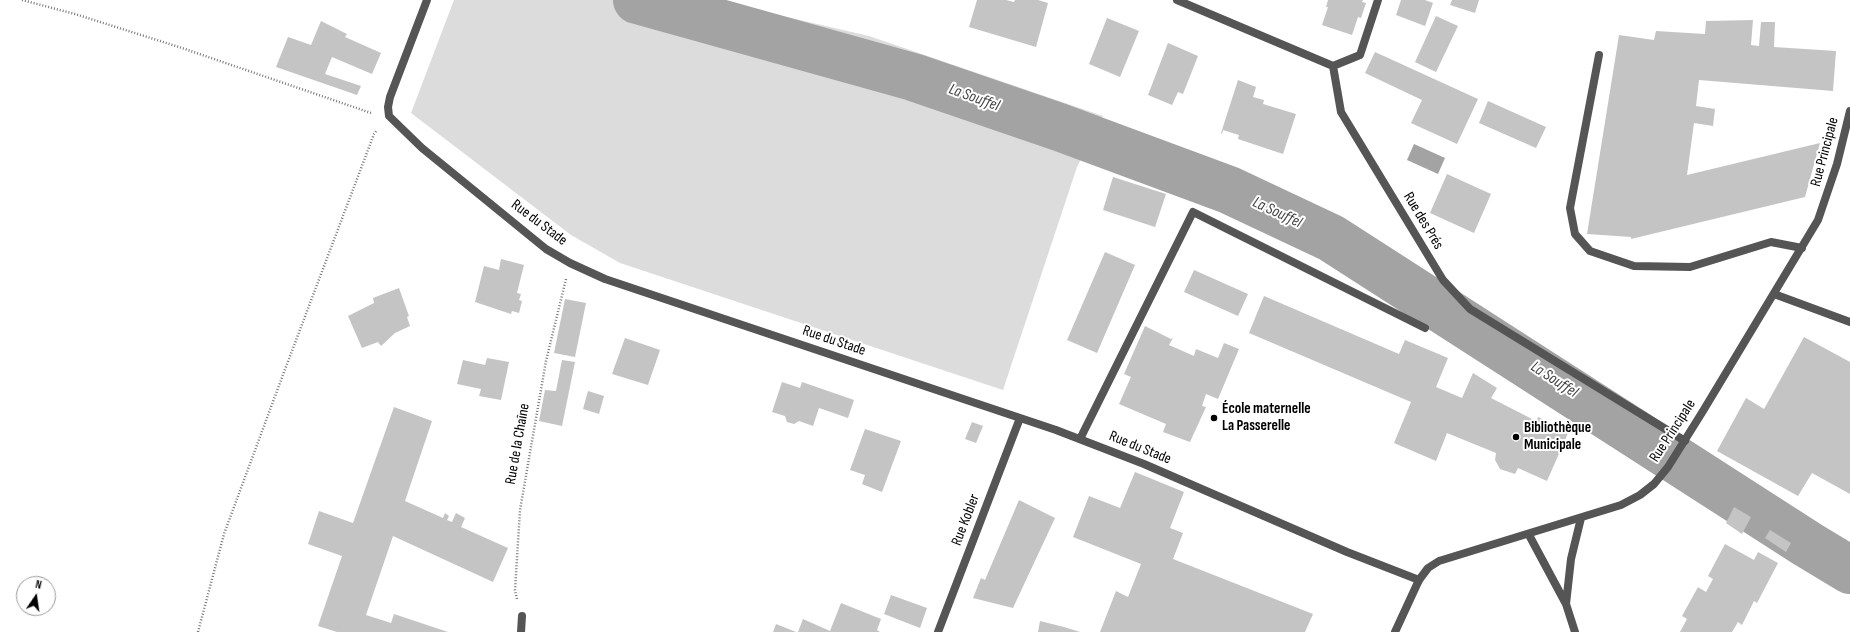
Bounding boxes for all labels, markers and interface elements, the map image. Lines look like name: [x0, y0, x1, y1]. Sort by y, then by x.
water label: La Souffel: [946, 80, 1002, 116]
street label: Rue Principale: [1807, 115, 1843, 189]
street label: Rue des Prés: [1399, 189, 1447, 253]
water label: La Souffel: [1249, 193, 1305, 233]
street label: Rue du Stade: [507, 196, 571, 250]
street label: Rue du Stade: [800, 322, 868, 360]
water label: La Souffel: [1527, 358, 1581, 402]
street label: Rue Principale: [1646, 396, 1700, 466]
place label: École maternelle La Passerelle: [1222, 400, 1311, 435]
street label: Rue de la Chaîne: [502, 402, 534, 486]
marker: École maternelle La Passerelle: [1209, 413, 1219, 423]
place label: Bibliothèque Municipale: [1524, 419, 1591, 454]
street label: Rue du Stade: [1106, 427, 1174, 469]
marker: Bibliothèque Municipale: [1511, 432, 1521, 442]
street label: Rue Kobler: [948, 492, 984, 548]
north arrow: [16, 576, 56, 616]
text: N: [34, 578, 43, 592]

